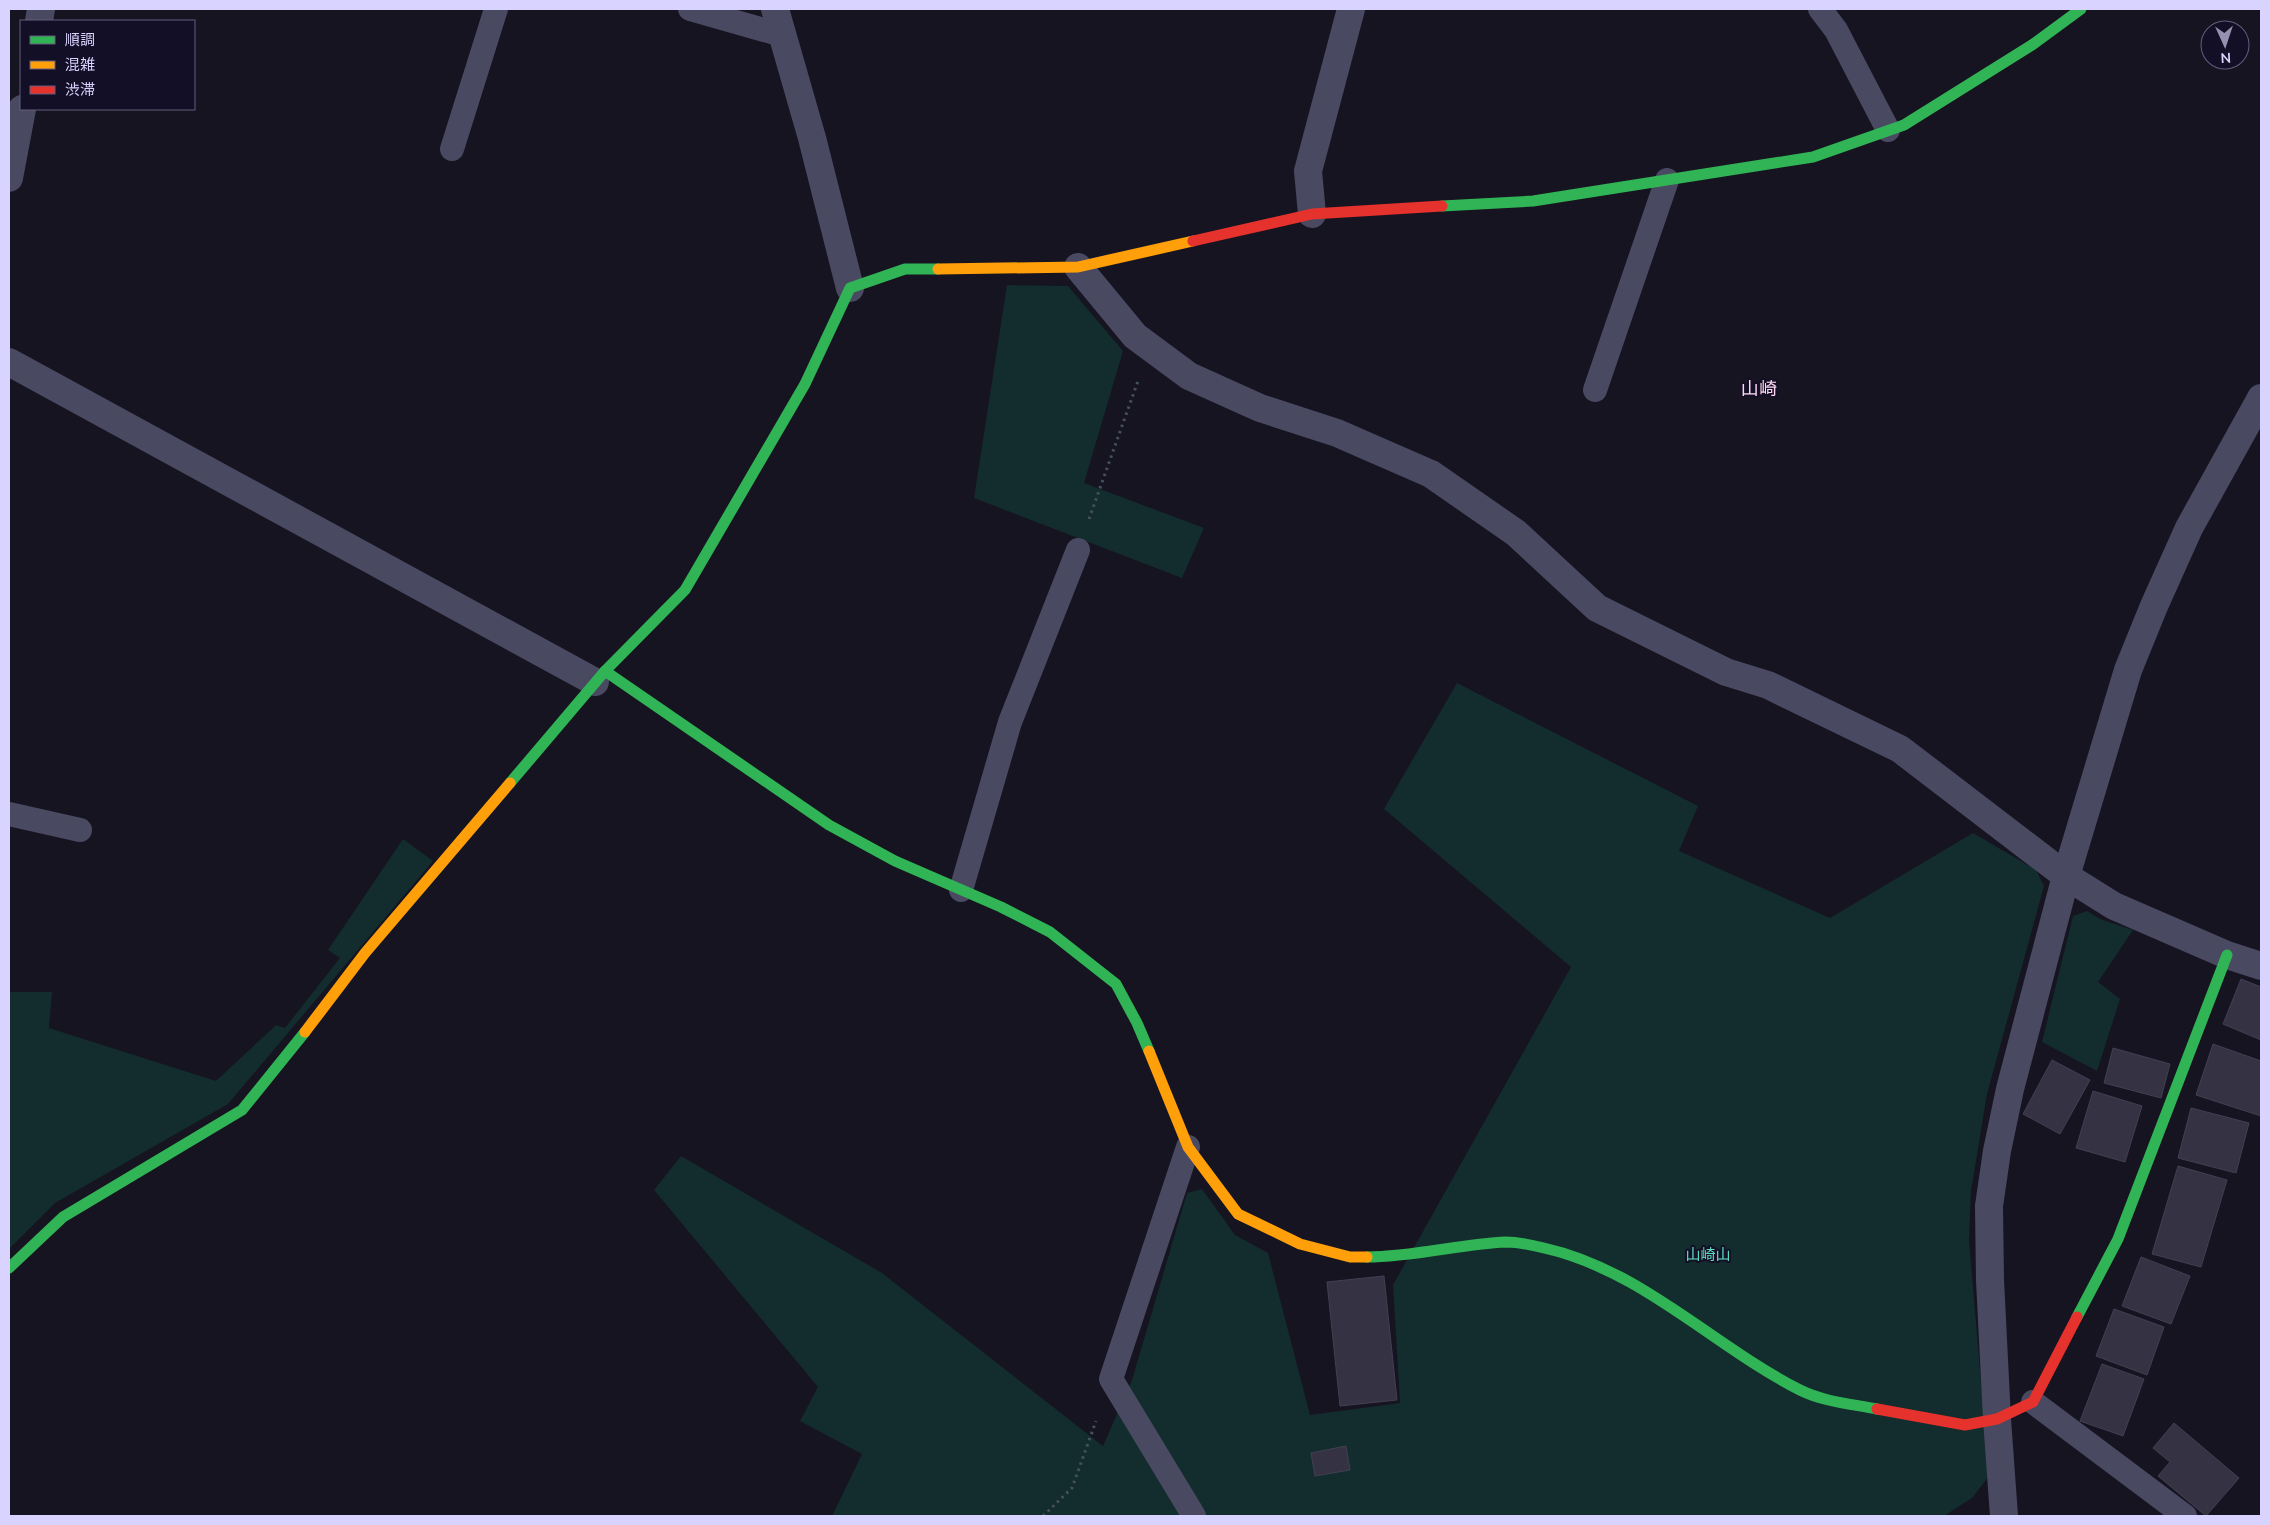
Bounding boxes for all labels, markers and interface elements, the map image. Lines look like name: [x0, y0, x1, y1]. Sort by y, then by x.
legend: [20, 20, 195, 110]
north arrow: [2200, 20, 2250, 70]
text: 順調: [65, 30, 95, 50]
text: N: [2220, 48, 2231, 67]
text: 混雑: [65, 55, 95, 75]
text: 渋滞: [65, 80, 95, 100]
district label: 山崎: [1741, 377, 1777, 401]
park label: 山崎山: [1685, 1245, 1731, 1265]

